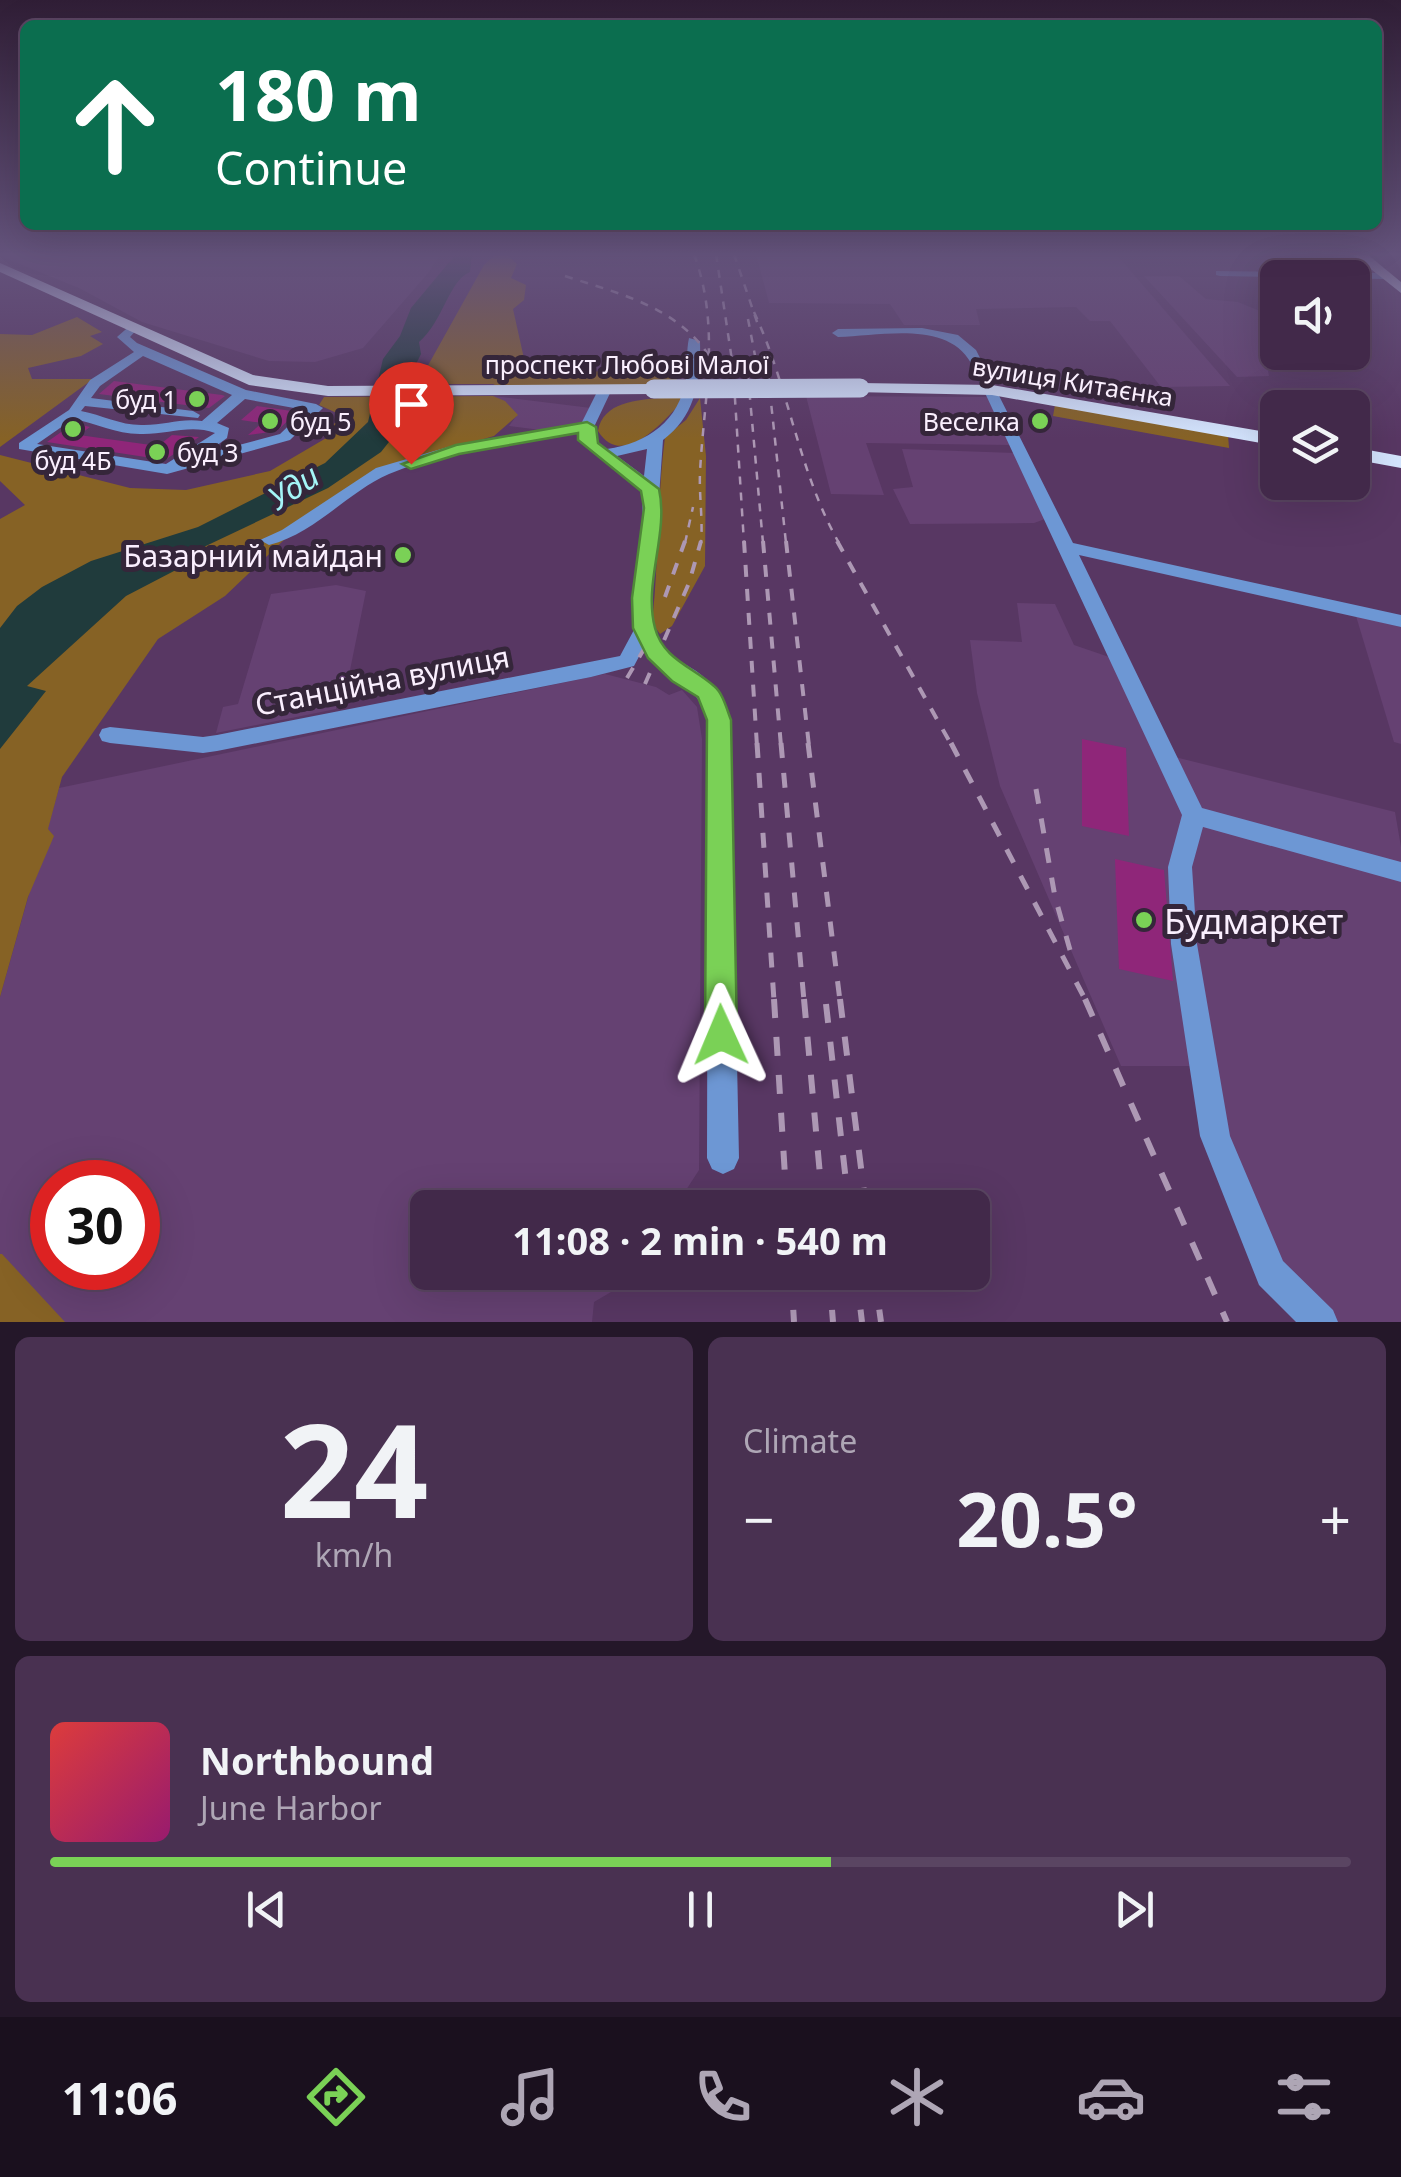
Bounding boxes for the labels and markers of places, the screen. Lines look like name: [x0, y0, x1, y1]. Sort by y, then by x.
pin: [369, 362, 454, 465]
place label: буд 1: [115, 382, 177, 416]
marker: буд 1: [186, 388, 208, 410]
place label: буд 5: [290, 404, 352, 438]
place label: Веселка: [923, 404, 1020, 438]
marker: буд 5: [259, 410, 281, 432]
marker: Веселка: [1029, 410, 1051, 432]
marker: буд 4Б: [62, 418, 84, 440]
place label: буд 3: [177, 435, 239, 469]
marker: буд 3: [146, 441, 168, 463]
place label: буд 4Б: [35, 443, 111, 477]
place label: Базарний майдан: [123, 535, 383, 576]
marker: Базарний майдан: [392, 544, 414, 566]
place label: Будмаркет: [1164, 897, 1343, 944]
marker: Будмаркет: [1133, 909, 1155, 931]

